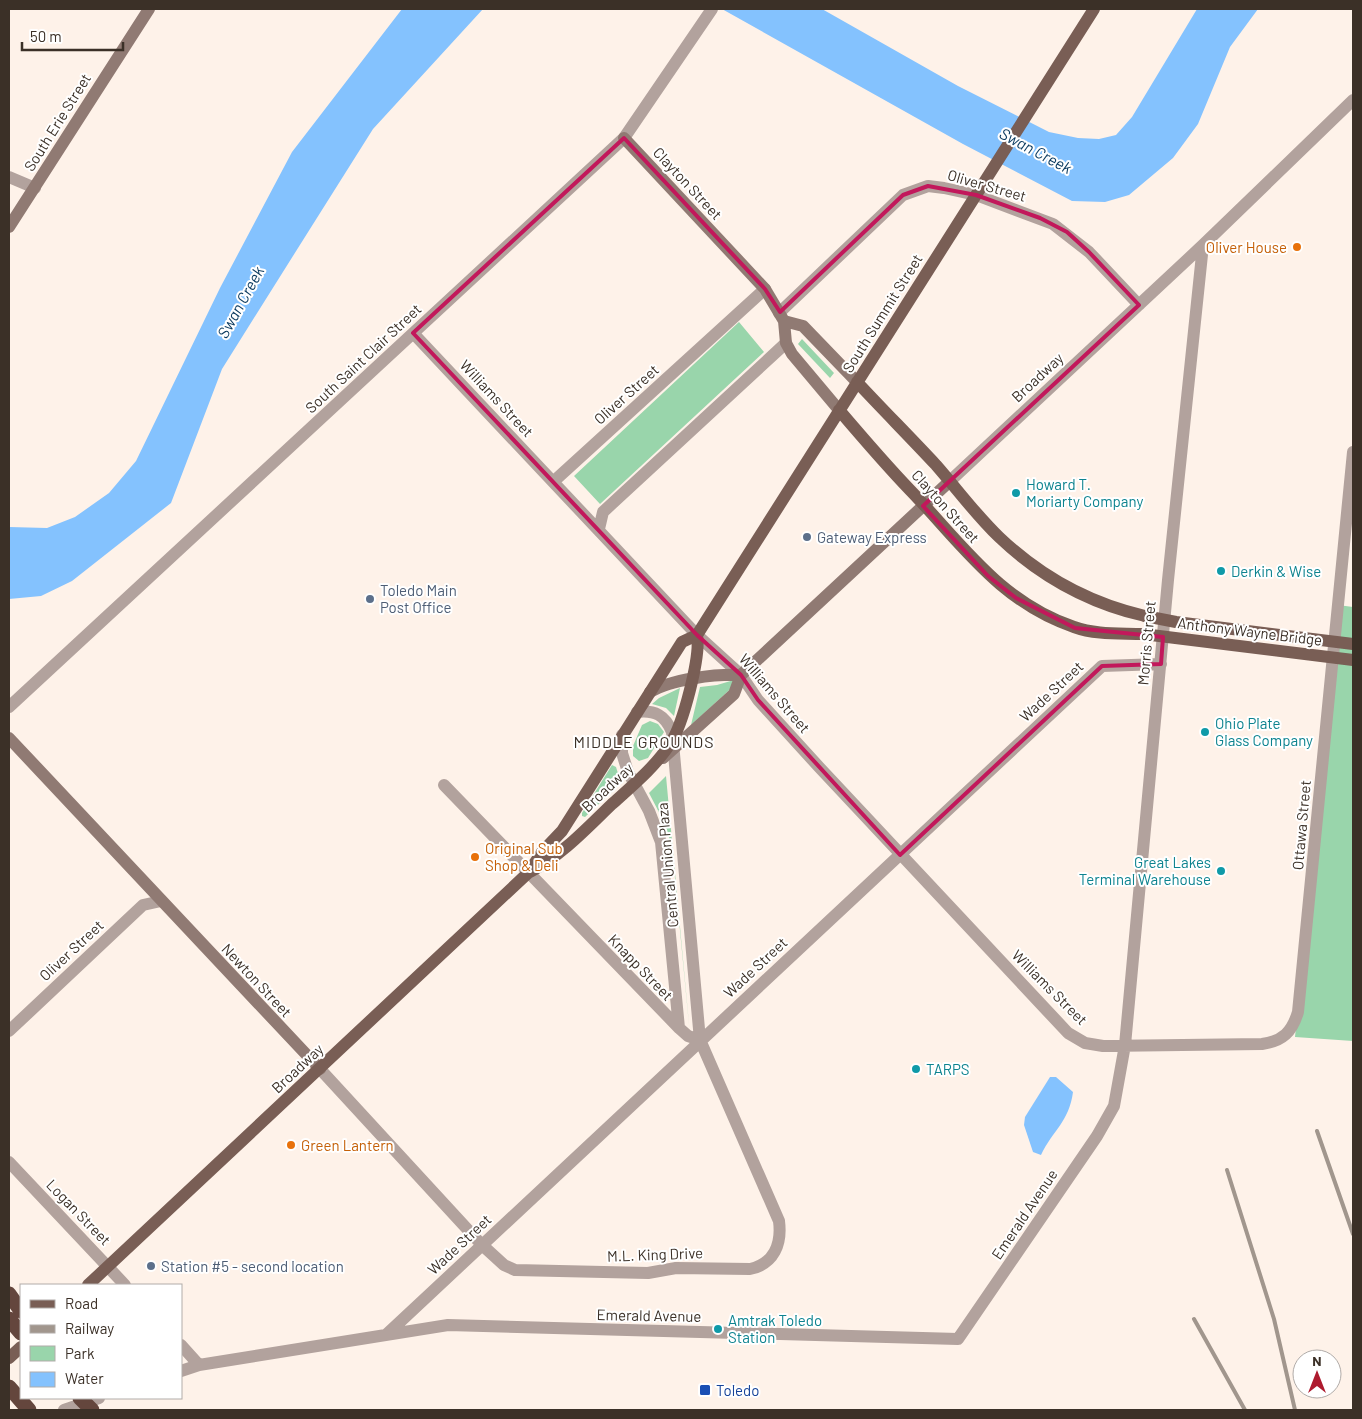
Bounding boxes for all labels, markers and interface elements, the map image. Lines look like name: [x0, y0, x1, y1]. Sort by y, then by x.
scale bar: [22, 20, 124, 52]
text: 50 m: [30, 27, 62, 45]
street label: South Erie Street: [20, 70, 94, 174]
water label: Swan Creek: [997, 123, 1076, 177]
street label: Clayton Street: [650, 143, 726, 223]
street label: Oliver Street: [946, 165, 1028, 205]
place label: Oliver House: [1206, 238, 1287, 256]
marker: Oliver House: [1291, 241, 1303, 253]
street label: South Summit Street: [838, 250, 926, 376]
water label: Swan Creek: [213, 263, 268, 341]
street label: South Saint Clair Street: [301, 300, 425, 416]
street label: Broadway: [1007, 349, 1067, 405]
street label: Williams Street: [457, 356, 537, 440]
street label: Oliver Street: [590, 360, 662, 428]
street label: Clayton Street: [908, 466, 984, 546]
place label: Howard T. Moriarty Company: [1026, 475, 1143, 510]
marker: Howard T. Moriarty Company: [1010, 487, 1022, 499]
place label: Gateway Express: [817, 528, 927, 546]
marker: Gateway Express: [801, 531, 813, 543]
place label: Derkin & Wise: [1231, 562, 1321, 580]
marker: Derkin & Wise: [1215, 565, 1227, 577]
place label: Toledo Main Post Office: [380, 581, 457, 616]
marker: Toledo Main Post Office: [364, 593, 376, 605]
street label: Morris Street: [1133, 600, 1159, 686]
street label: Anthony Wayne Bridge: [1177, 613, 1323, 649]
street label: Williams Street: [736, 650, 814, 736]
street label: Wade Street: [1016, 657, 1086, 725]
place label: Ohio Plate Glass Company: [1215, 714, 1313, 749]
marker: Ohio Plate Glass Company: [1199, 726, 1211, 738]
district label: MIDDLE GROUNDS: [573, 732, 715, 751]
street label: Broadway: [577, 759, 637, 815]
street label: Ottawa Street: [1288, 779, 1314, 871]
street label: Central Union Plaza: [653, 802, 681, 928]
place label: Original Sub Shop & Deli: [485, 839, 563, 874]
marker: Original Sub Shop & Deli: [469, 851, 481, 863]
place label: Great Lakes Terminal Warehouse: [1079, 853, 1211, 888]
marker: Great Lakes Terminal Warehouse: [1215, 865, 1227, 877]
street label: Oliver Street: [35, 916, 107, 984]
street label: Knapp Street: [605, 930, 677, 1004]
street label: Wade Street: [720, 933, 790, 1001]
street label: Newton Street: [218, 939, 296, 1021]
street label: Williams Street: [1009, 946, 1091, 1028]
street label: Broadway: [267, 1040, 327, 1096]
place label: TARPS: [926, 1060, 970, 1078]
marker: TARPS: [910, 1063, 922, 1075]
place label: Green Lantern: [301, 1136, 394, 1154]
marker: Green Lantern: [285, 1139, 297, 1151]
street label: Emerald Avenue: [987, 1166, 1061, 1262]
street label: Logan Street: [43, 1175, 115, 1249]
street label: Wade Street: [424, 1210, 494, 1278]
street label: M.L. King Drive: [607, 1243, 703, 1265]
place label: Station #5 - second location: [161, 1257, 344, 1275]
marker: Station #5 - second location: [145, 1260, 157, 1272]
legend: [20, 1284, 182, 1399]
text: Road: [65, 1294, 98, 1312]
street label: Emerald Avenue: [596, 1305, 702, 1325]
place label: Amtrak Toledo Station: [728, 1311, 822, 1346]
text: Railway: [65, 1319, 114, 1337]
marker: Amtrak Toledo Station: [712, 1323, 724, 1335]
text: Park: [65, 1344, 95, 1362]
north arrow: [1292, 1349, 1342, 1399]
text: N: [1312, 1352, 1322, 1369]
text: Water: [65, 1369, 104, 1387]
place label: Toledo: [716, 1381, 759, 1399]
marker: Toledo: [698, 1383, 712, 1397]

